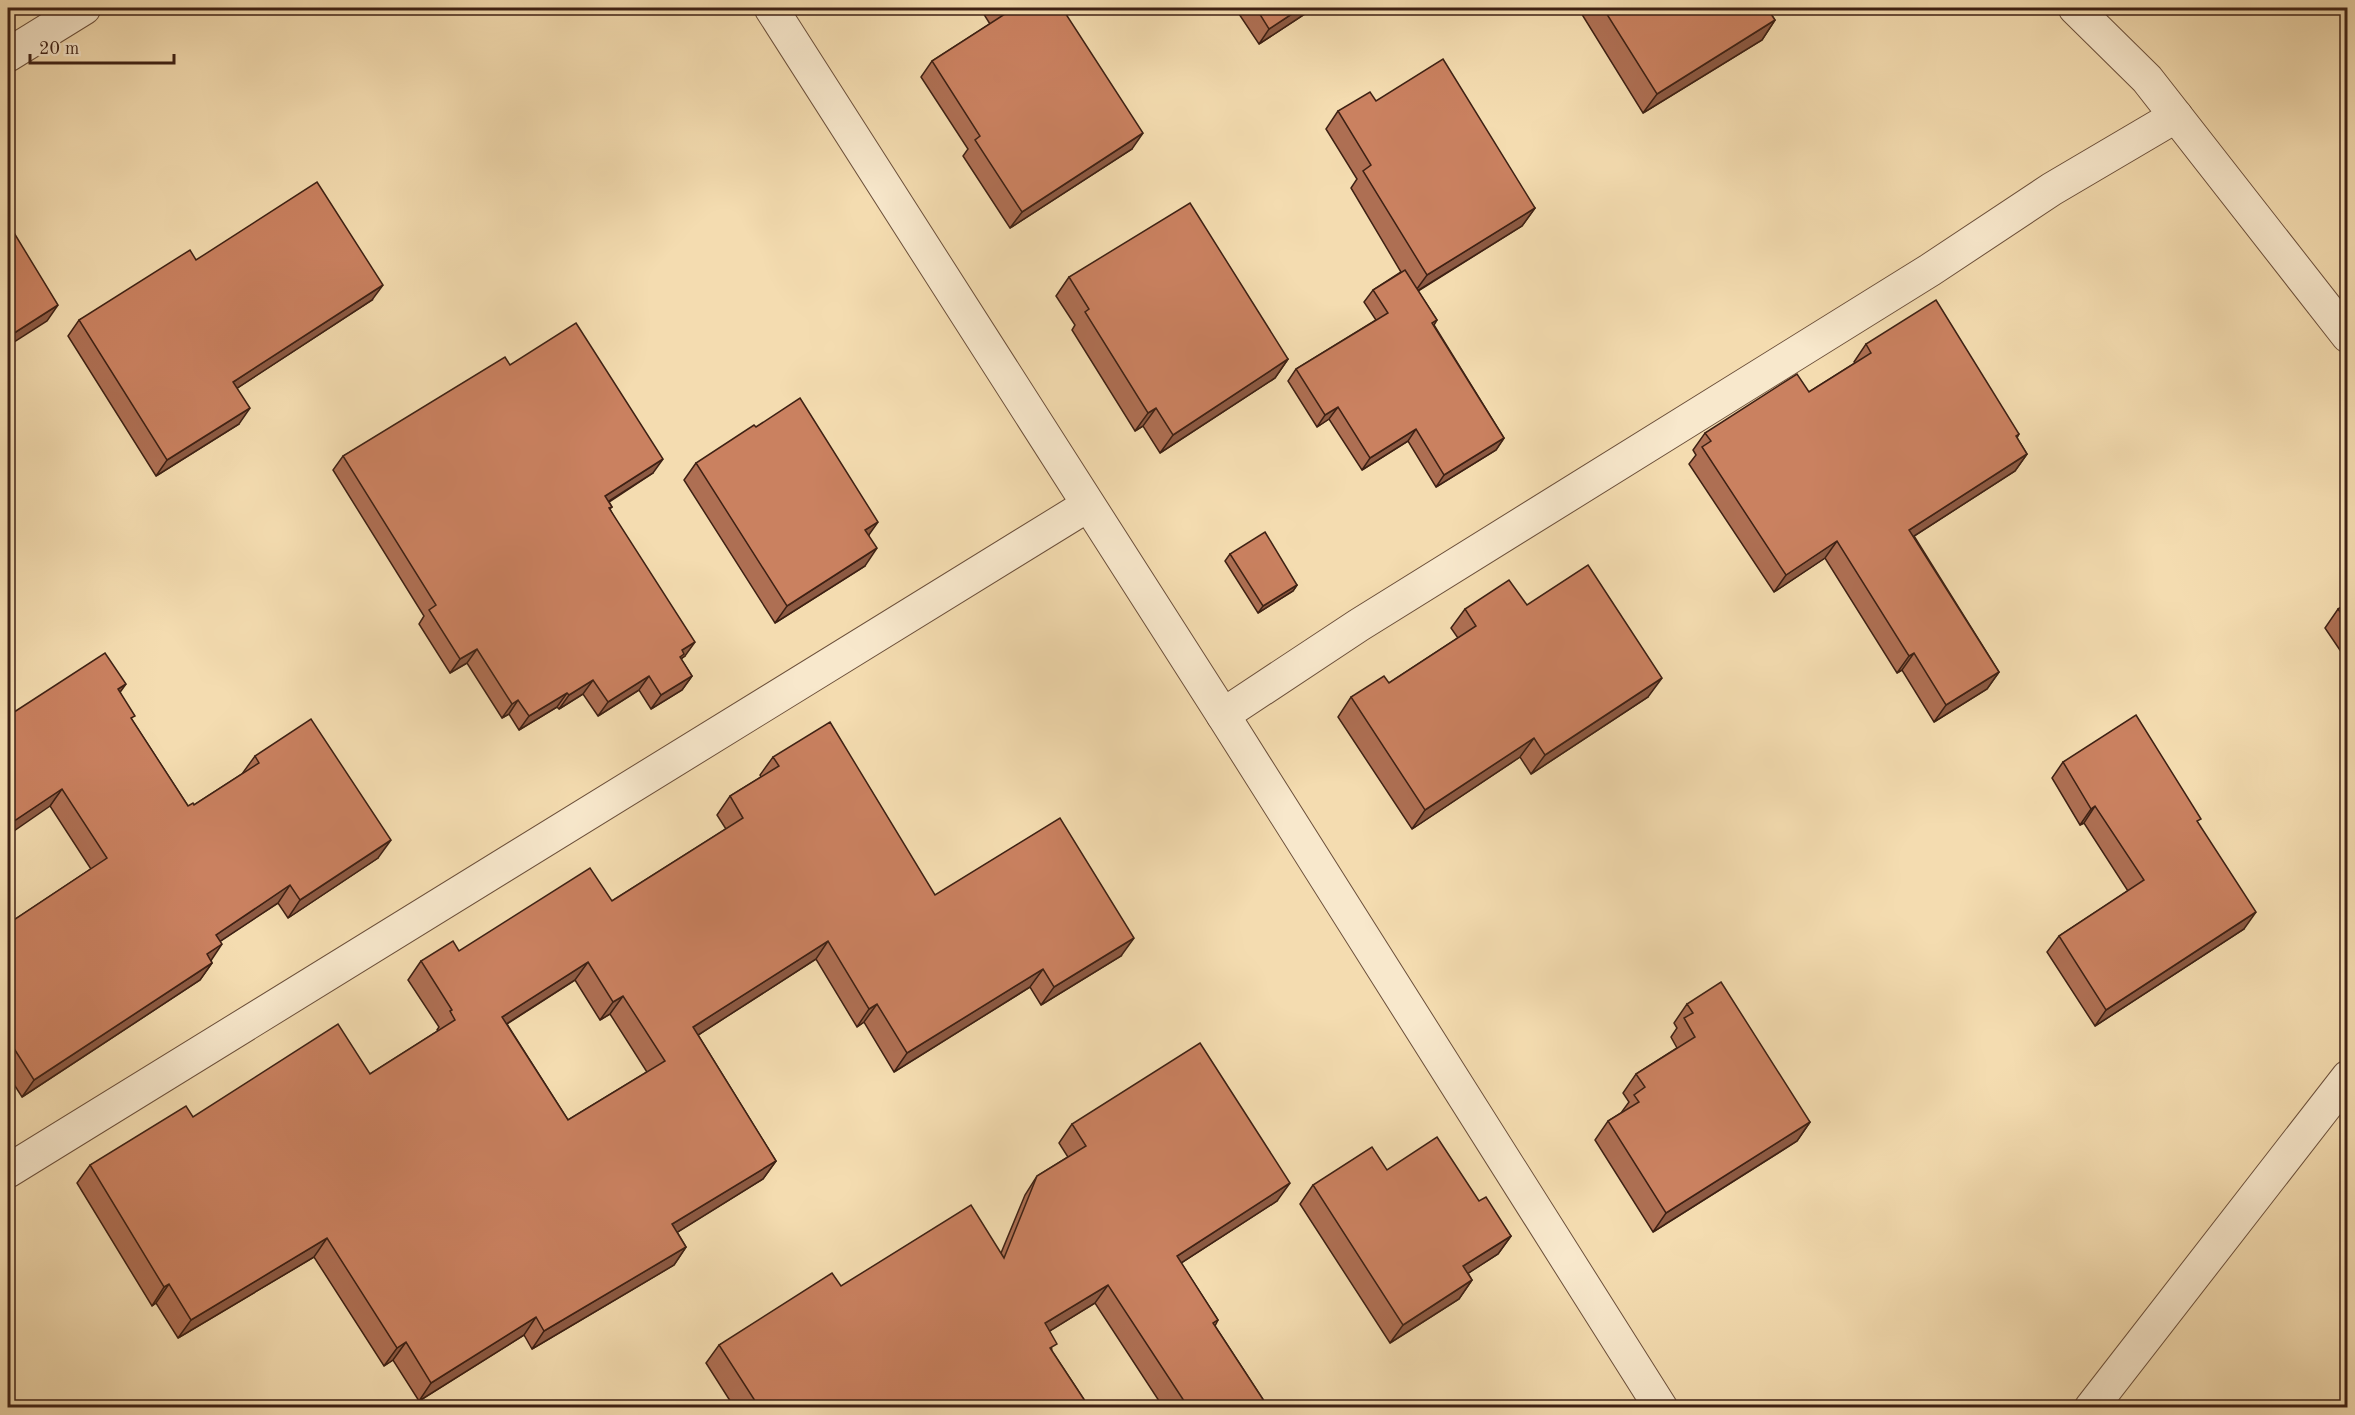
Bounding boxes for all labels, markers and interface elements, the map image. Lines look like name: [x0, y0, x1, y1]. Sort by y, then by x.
scale bar: [30, 27, 174, 65]
text: 20 m: [39, 40, 79, 58]

